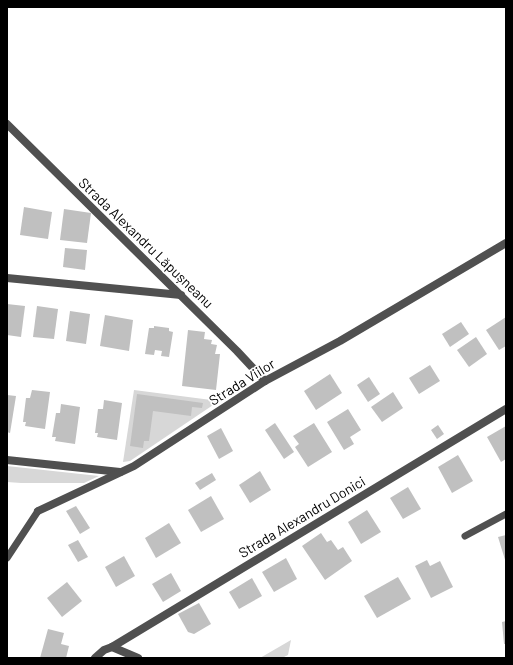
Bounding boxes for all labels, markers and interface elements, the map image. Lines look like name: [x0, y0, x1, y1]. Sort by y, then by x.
street label: Strada Alexandru Lăpușneanu: [76, 174, 217, 311]
street label: Strada Viilor: [206, 355, 278, 409]
street label: Strada Alexandru Donici: [235, 472, 368, 561]

